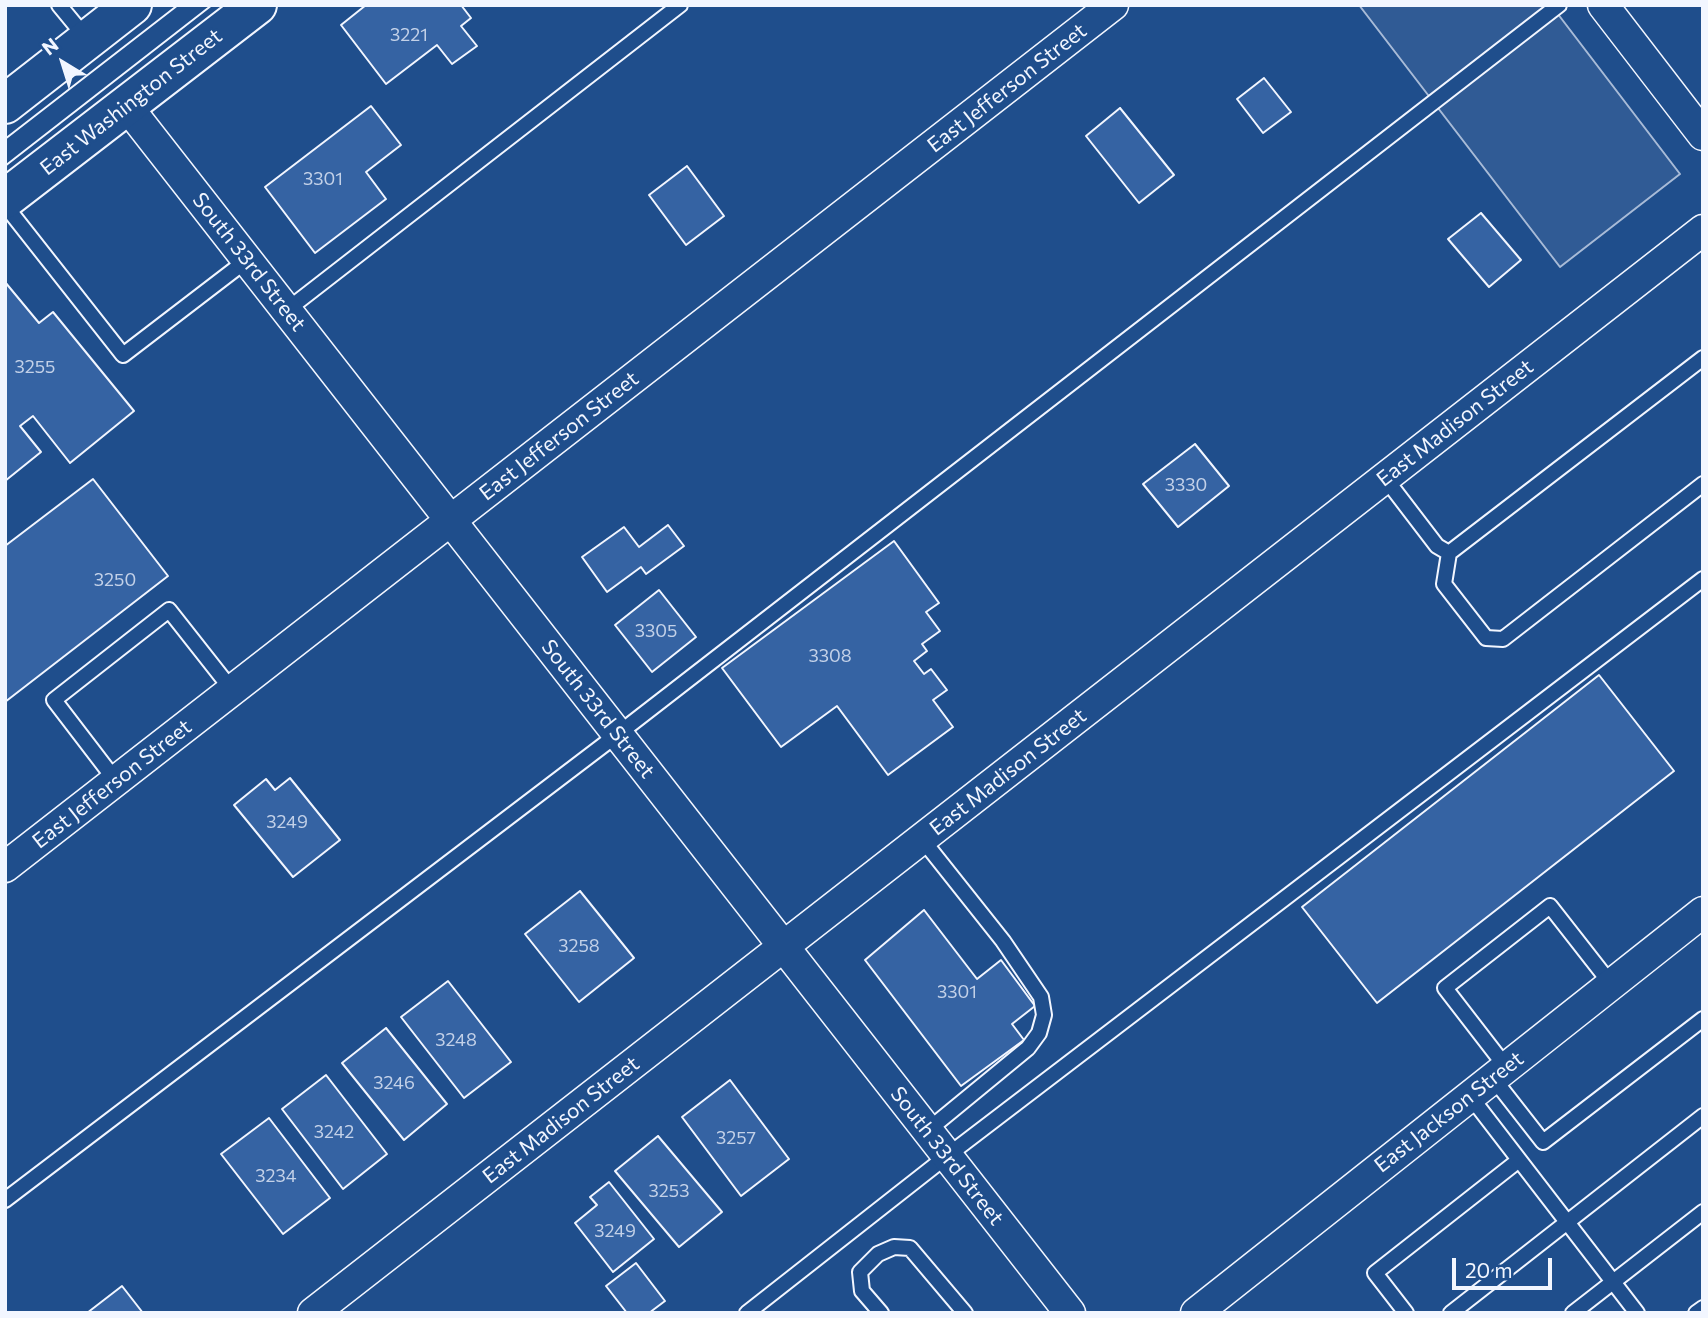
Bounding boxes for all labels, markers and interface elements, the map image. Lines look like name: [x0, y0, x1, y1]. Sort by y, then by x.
street label: East Jefferson Street: [922, 18, 1092, 158]
street label: East Washington Street: [35, 23, 227, 181]
house number: 3221: [390, 24, 428, 46]
north arrow: [28, 28, 98, 98]
text: N: [37, 33, 62, 60]
house number: 3301: [303, 168, 343, 190]
street label: South 33rd Street: [187, 188, 311, 336]
street label: East Madison Street: [1372, 354, 1538, 492]
house number: 3255: [15, 356, 55, 378]
street label: East Jefferson Street: [474, 366, 644, 506]
house number: 3330: [1165, 474, 1207, 496]
house number: 3250: [94, 569, 136, 591]
house number: 3305: [635, 620, 677, 642]
street label: South 33rd Street: [536, 635, 660, 783]
house number: 3308: [808, 645, 852, 667]
street label: East Madison Street: [925, 703, 1091, 841]
street label: East Jefferson Street: [27, 714, 197, 854]
house number: 3249: [266, 811, 308, 833]
house number: 3258: [558, 935, 600, 957]
house number: 3301: [937, 981, 977, 1003]
house number: 3248: [435, 1029, 477, 1051]
street label: East Jackson Street: [1370, 1046, 1528, 1178]
street label: East Madison Street: [478, 1051, 644, 1189]
house number: 3246: [373, 1072, 415, 1094]
street label: South 33rd Street: [885, 1082, 1009, 1230]
house number: 3242: [314, 1121, 354, 1143]
house number: 3257: [716, 1127, 756, 1149]
house number: 3234: [255, 1165, 297, 1187]
house number: 3253: [649, 1180, 689, 1202]
house number: 3249: [594, 1220, 636, 1242]
scale bar: [1456, 1244, 1556, 1288]
text: 20 m: [1465, 1257, 1513, 1282]

